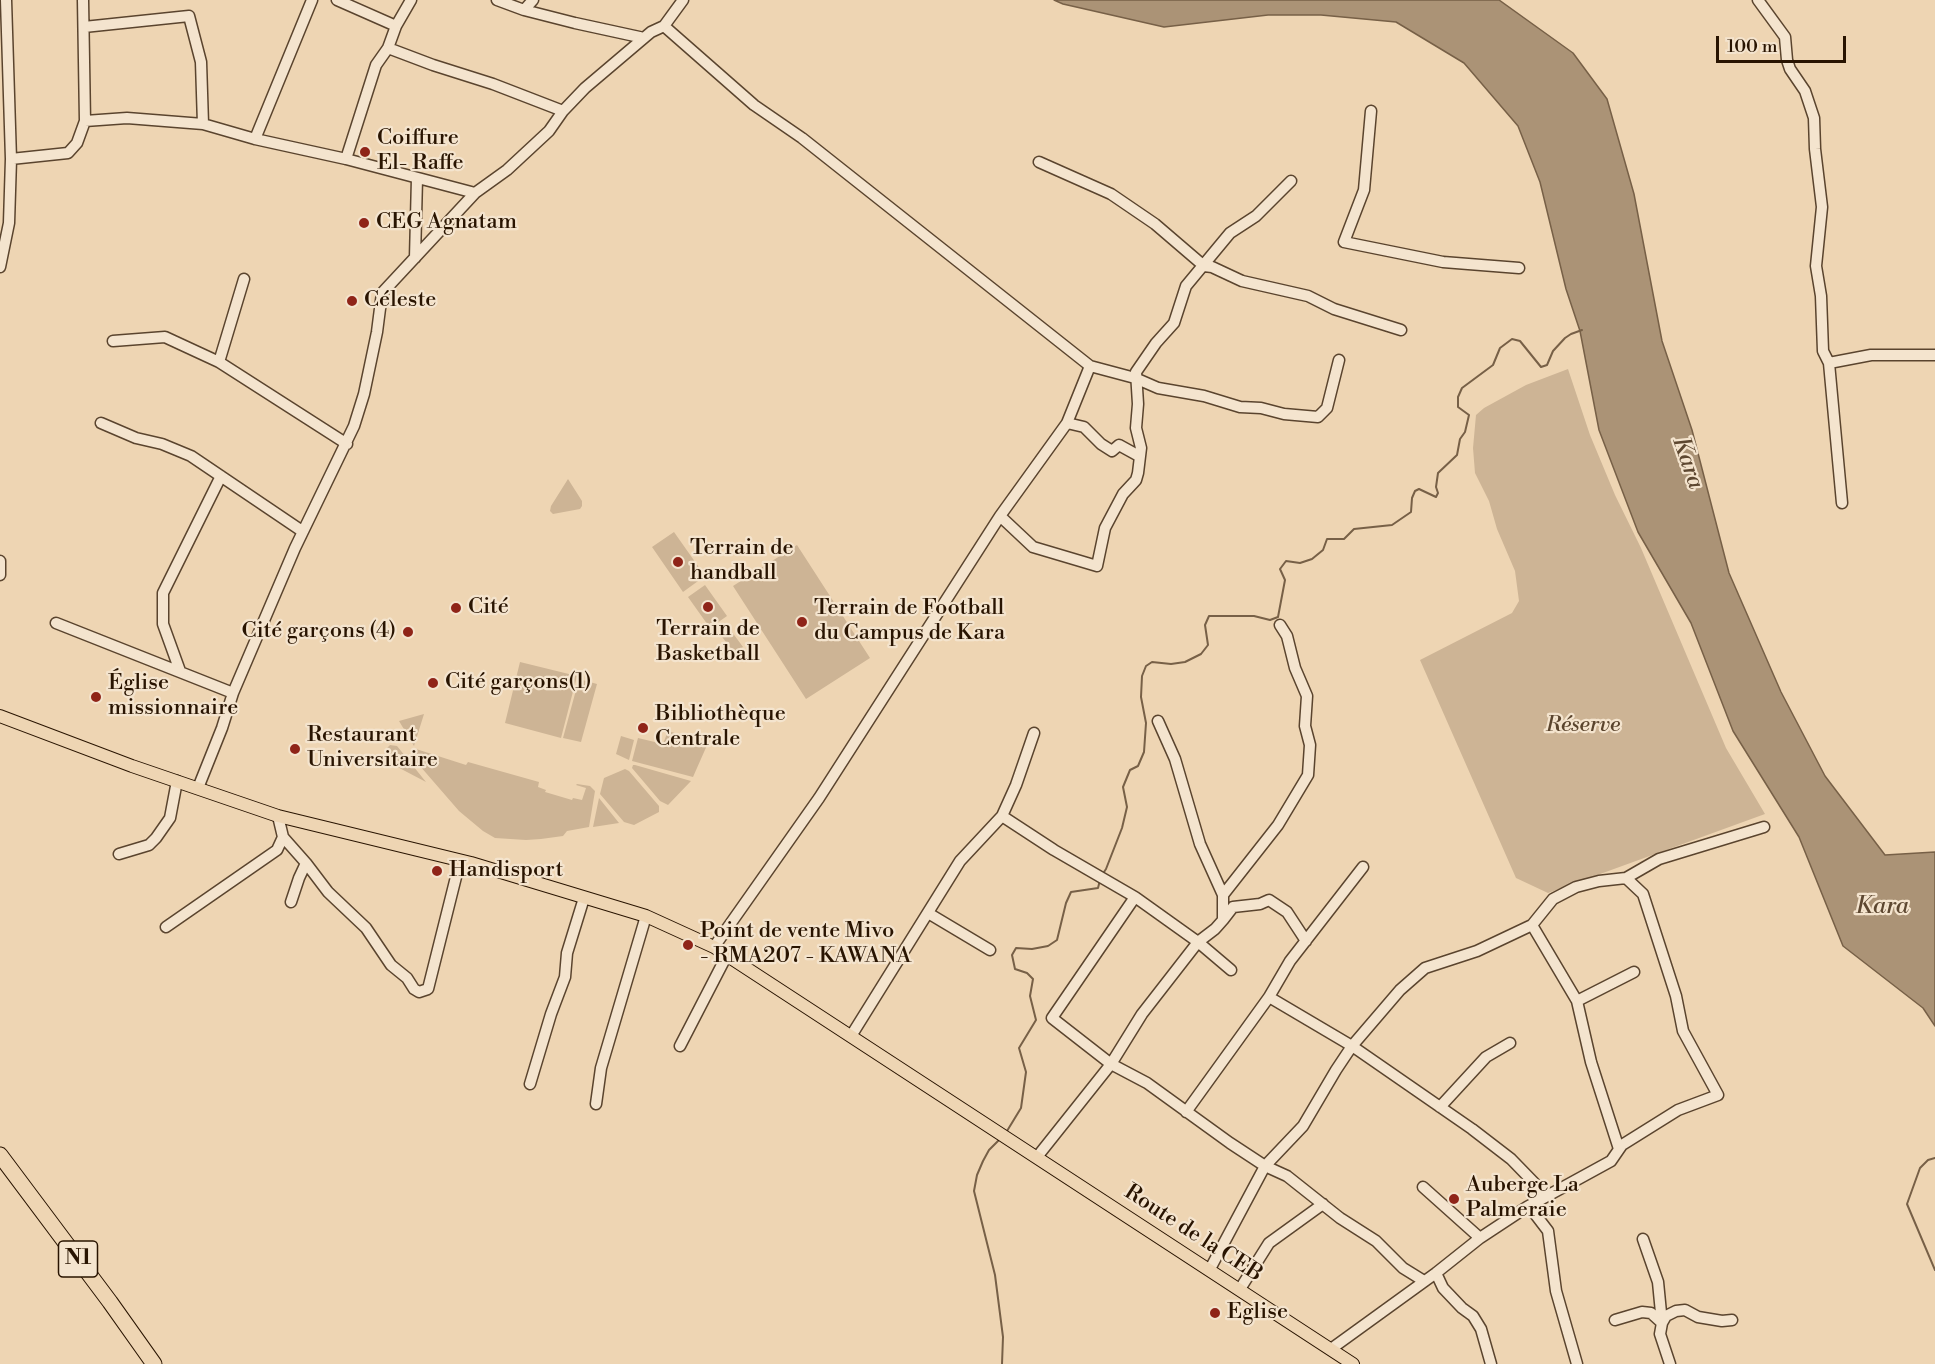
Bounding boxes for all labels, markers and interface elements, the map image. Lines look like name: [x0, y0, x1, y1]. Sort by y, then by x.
scale bar: [1719, 24, 1850, 62]
text: 100 m: [1727, 35, 1778, 58]
place label: Coiffure El- Raffe: [377, 126, 464, 178]
marker: Coiffure El- Raffe: [358, 145, 372, 159]
place label: CEG Agnatam: [376, 210, 517, 236]
marker: CEG Agnatam: [357, 216, 371, 230]
place label: Céleste: [364, 288, 436, 314]
marker: Céleste: [345, 294, 359, 308]
water label: Kara: [1665, 433, 1709, 493]
place label: Terrain de handball: [690, 536, 794, 588]
marker: Terrain de handball: [671, 555, 685, 569]
place label: Cité: [468, 595, 509, 621]
place label: Terrain de Football du Campus de Kara: [814, 596, 1005, 648]
marker: Terrain de Basketball: [701, 600, 715, 614]
marker: Cité: [449, 601, 463, 615]
marker: Terrain de Football du Campus de Kara: [795, 615, 809, 629]
place label: Terrain de Basketball: [656, 617, 760, 668]
place label: Cité garçons (4): [241, 619, 396, 645]
marker: Cité garçons (4): [401, 625, 415, 639]
place label: Cité garçons(1): [445, 670, 591, 696]
place label: Église missionnaire: [108, 671, 238, 722]
marker: Cité garçons(1): [426, 676, 440, 690]
marker: Église missionnaire: [89, 690, 103, 704]
place label: Bibliothèque Centrale: [655, 702, 786, 754]
park label: Réserve: [1546, 713, 1620, 739]
marker: Bibliothèque Centrale: [636, 721, 650, 735]
place label: Restaurant Universitaire: [307, 723, 438, 774]
marker: Restaurant Universitaire: [288, 742, 302, 756]
place label: Handisport: [449, 858, 563, 884]
marker: Handisport: [430, 864, 444, 878]
water label: Kara: [1855, 893, 1909, 921]
place label: Point de vente Mivo - RMA207 - KAWANA: [700, 919, 911, 970]
marker: Point de vente Mivo - RMA207 - KAWANA: [681, 938, 695, 952]
place label: Auberge La Palmeraie: [1466, 1173, 1579, 1224]
street label: Route de la CEB: [1119, 1180, 1267, 1288]
marker: Auberge La Palmeraie: [1447, 1192, 1461, 1206]
road number: N1: [58, 1241, 98, 1277]
place label: Eglise: [1227, 1300, 1288, 1326]
marker: Eglise: [1208, 1306, 1222, 1320]

